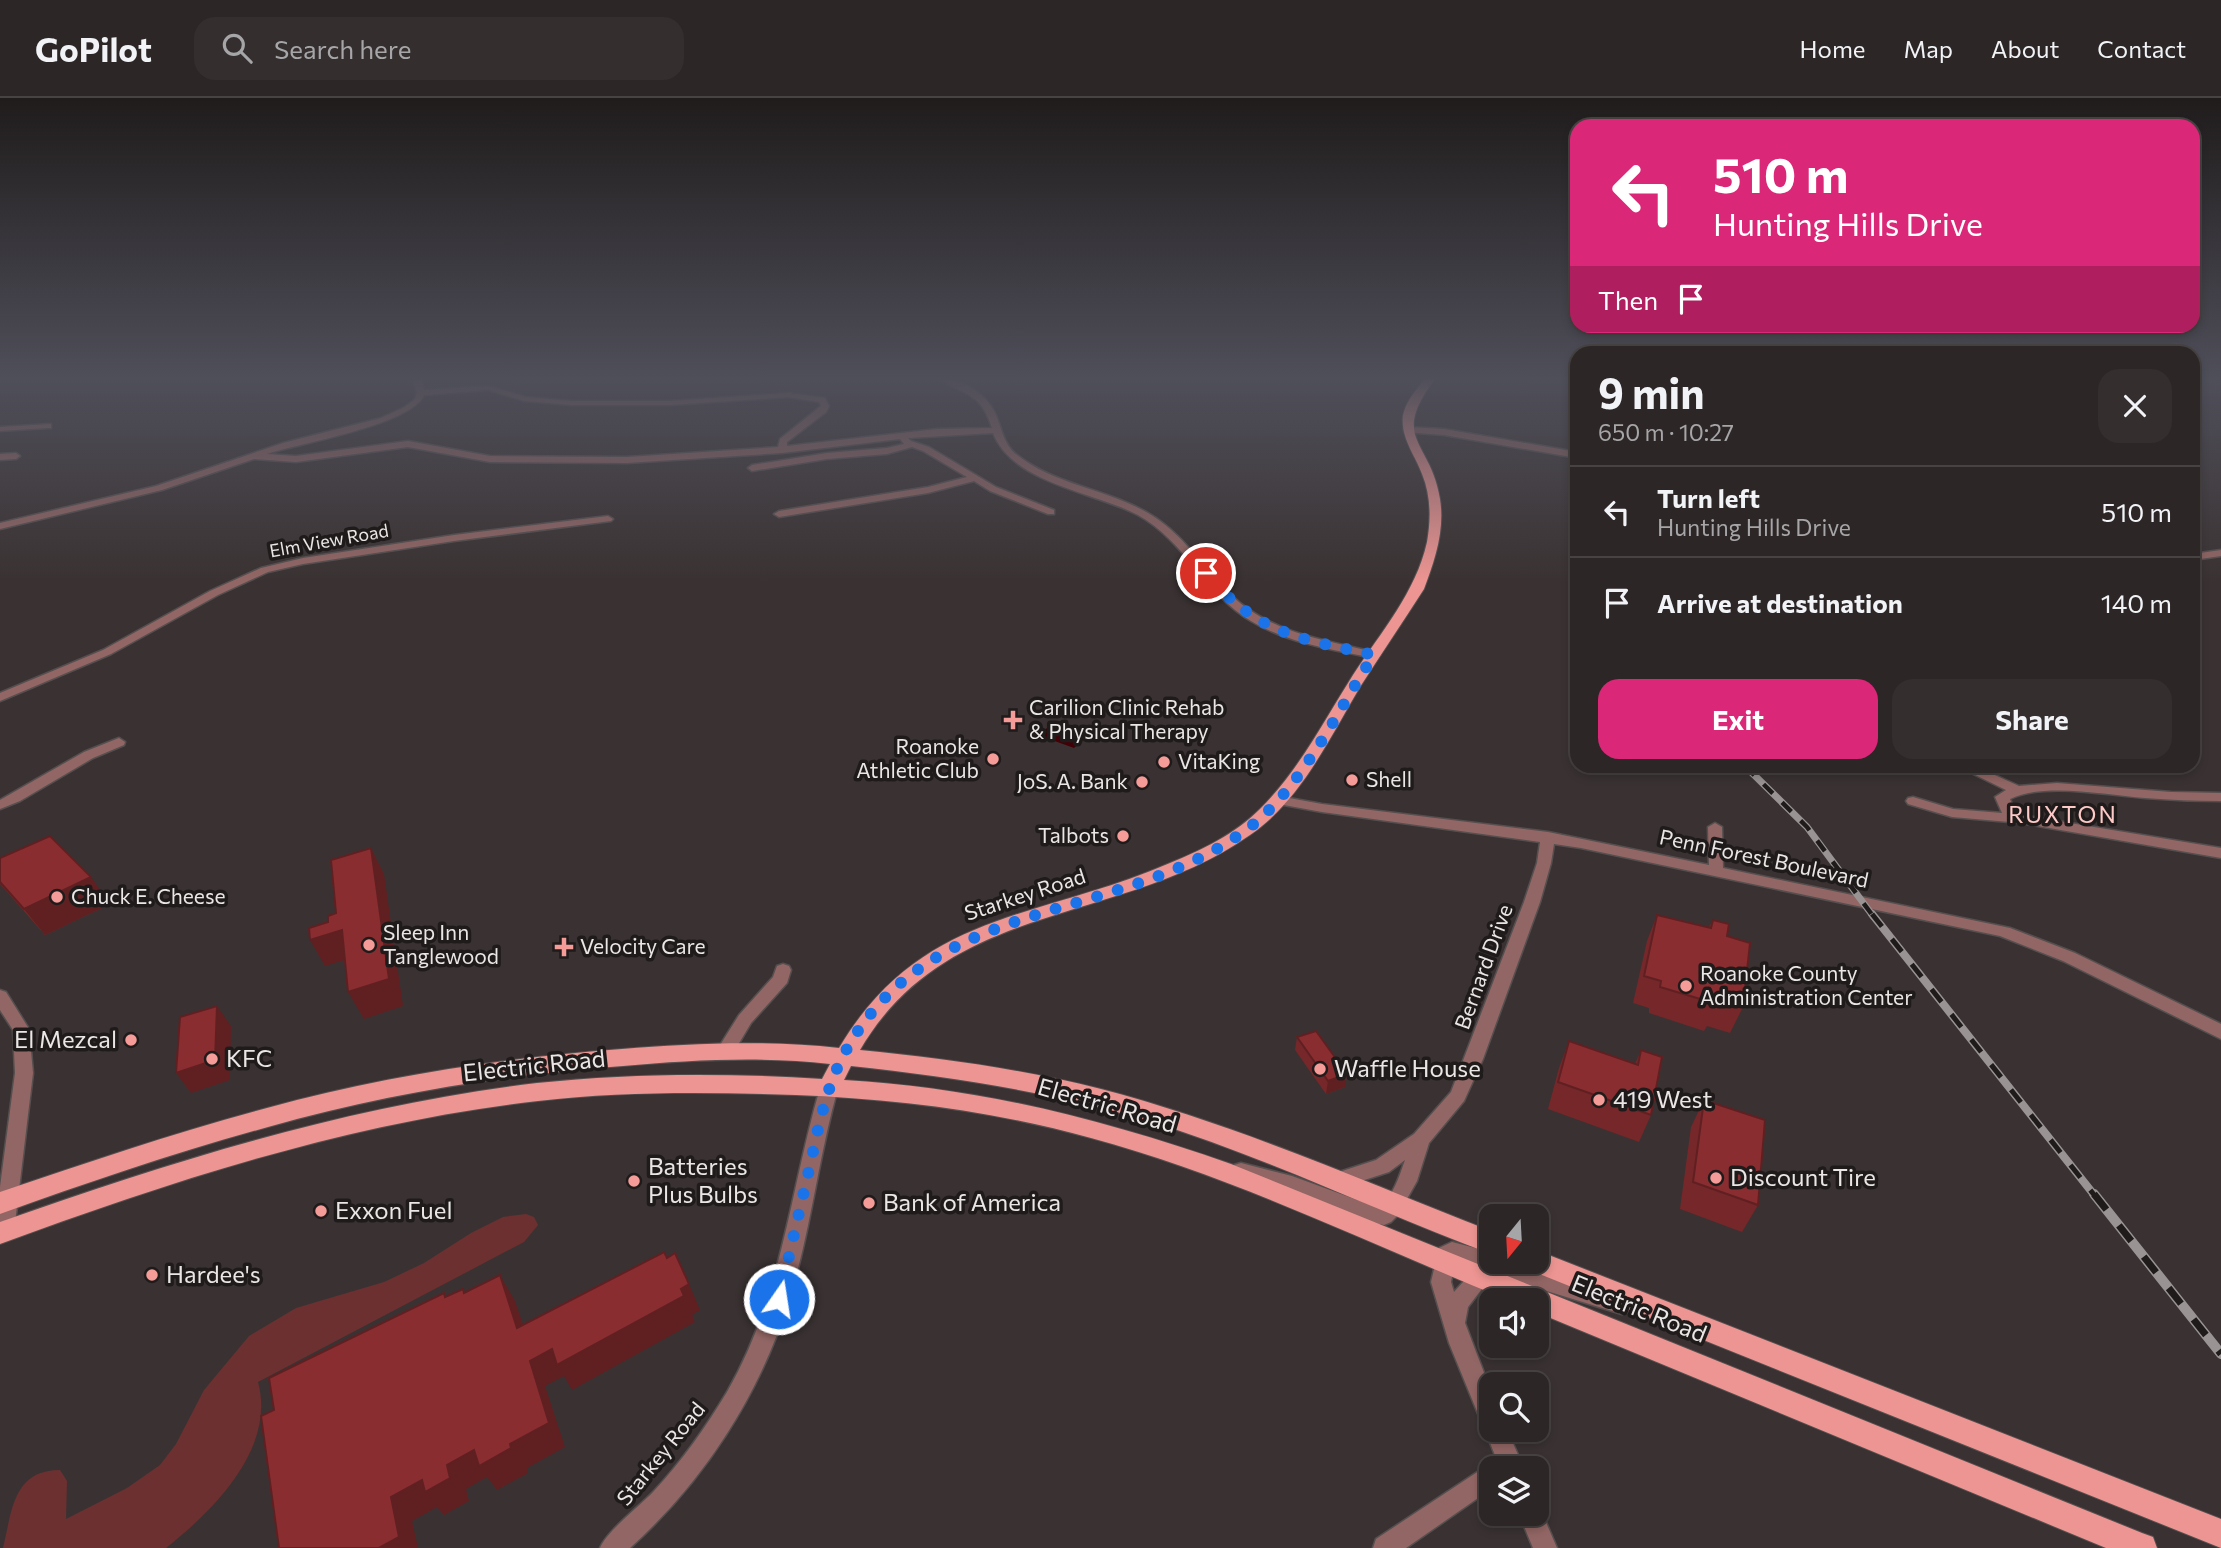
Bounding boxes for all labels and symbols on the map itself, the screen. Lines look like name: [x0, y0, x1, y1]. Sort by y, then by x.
street label: Elm View Road: [268, 519, 390, 561]
pin: [1176, 543, 1236, 603]
place label: Carilion Clinic Rehab & Physical Therapy: [1029, 694, 1224, 743]
marker: Carilion Clinic Rehab & Physical Therapy: [1003, 710, 1023, 730]
place label: Roanoke Athletic Club: [856, 733, 979, 782]
place label: VitaKing: [1178, 748, 1260, 773]
marker: Roanoke Athletic Club: [985, 751, 1001, 767]
marker: VitaKing: [1156, 754, 1172, 770]
place label: Shell: [1366, 766, 1412, 791]
place label: JoS. A. Bank: [1017, 768, 1128, 793]
marker: Shell: [1344, 772, 1360, 788]
marker: JoS. A. Bank: [1134, 774, 1150, 790]
district label: RUXTON: [2008, 800, 2118, 828]
place label: Talbots: [1038, 822, 1109, 847]
street label: Penn Forest Boulevard: [1658, 823, 1871, 892]
marker: Talbots: [1115, 828, 1131, 844]
street label: Starkey Road: [961, 862, 1088, 925]
place label: Chuck E. Cheese: [71, 883, 226, 908]
marker: Chuck E. Cheese: [49, 889, 65, 905]
street label: Bernard Drive: [1448, 901, 1517, 1032]
place label: Sleep Inn Tanglewood: [383, 919, 499, 968]
place label: Velocity Care: [580, 933, 706, 958]
marker: Sleep Inn Tanglewood: [361, 937, 377, 953]
marker: Velocity Care: [554, 937, 574, 957]
place label: Roanoke County Administration Center: [1700, 960, 1913, 1009]
marker: Roanoke County Administration Center: [1678, 978, 1694, 994]
place label: El Mezcal: [14, 1024, 117, 1053]
marker: El Mezcal: [123, 1032, 139, 1048]
place label: KFC: [226, 1043, 272, 1072]
street label: Electric Road: [461, 1043, 606, 1086]
marker: KFC: [204, 1051, 220, 1067]
place label: Waffle House: [1334, 1053, 1481, 1082]
marker: Waffle House: [1312, 1061, 1328, 1077]
street label: Electric Road: [1035, 1071, 1180, 1138]
place label: 419 West: [1613, 1084, 1712, 1113]
marker: 419 West: [1591, 1092, 1607, 1108]
place label: Batteries Plus Bulbs: [648, 1151, 758, 1208]
place label: Discount Tire: [1730, 1162, 1876, 1191]
marker: Discount Tire: [1708, 1170, 1724, 1186]
marker: Batteries Plus Bulbs: [626, 1173, 642, 1189]
place label: Bank of America: [883, 1187, 1061, 1216]
place label: Exxon Fuel: [335, 1195, 453, 1224]
marker: Bank of America: [861, 1195, 877, 1211]
marker: Exxon Fuel: [313, 1203, 329, 1219]
north arrow: [1479, 1204, 1549, 1274]
place label: Hardee's: [166, 1259, 261, 1288]
position arrow: [742, 1262, 816, 1336]
marker: Hardee's: [144, 1267, 160, 1283]
street label: Electric Road: [1568, 1267, 1711, 1348]
street label: Starkey Road: [611, 1396, 709, 1510]

